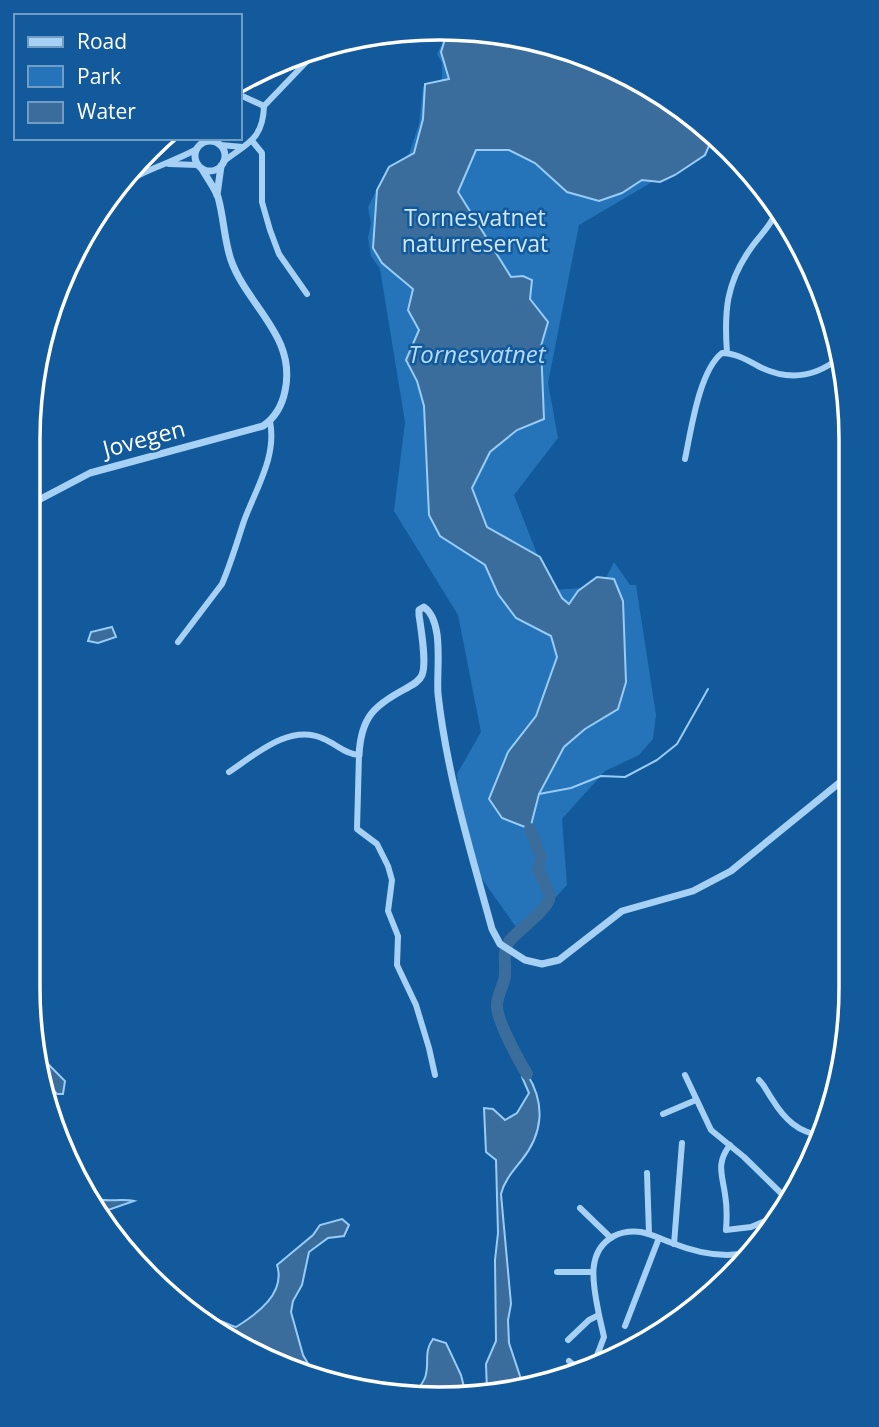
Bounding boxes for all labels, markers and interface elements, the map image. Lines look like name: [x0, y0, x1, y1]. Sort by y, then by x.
legend: [14, 14, 242, 140]
text: Road: [77, 27, 127, 55]
text: Park: [77, 62, 121, 90]
text: Water: [77, 97, 136, 125]
park label: Tornesvatnet naturreservat: [402, 201, 548, 259]
water label: Tornesvatnet: [408, 337, 547, 370]
street label: Jovegen: [97, 412, 188, 465]

